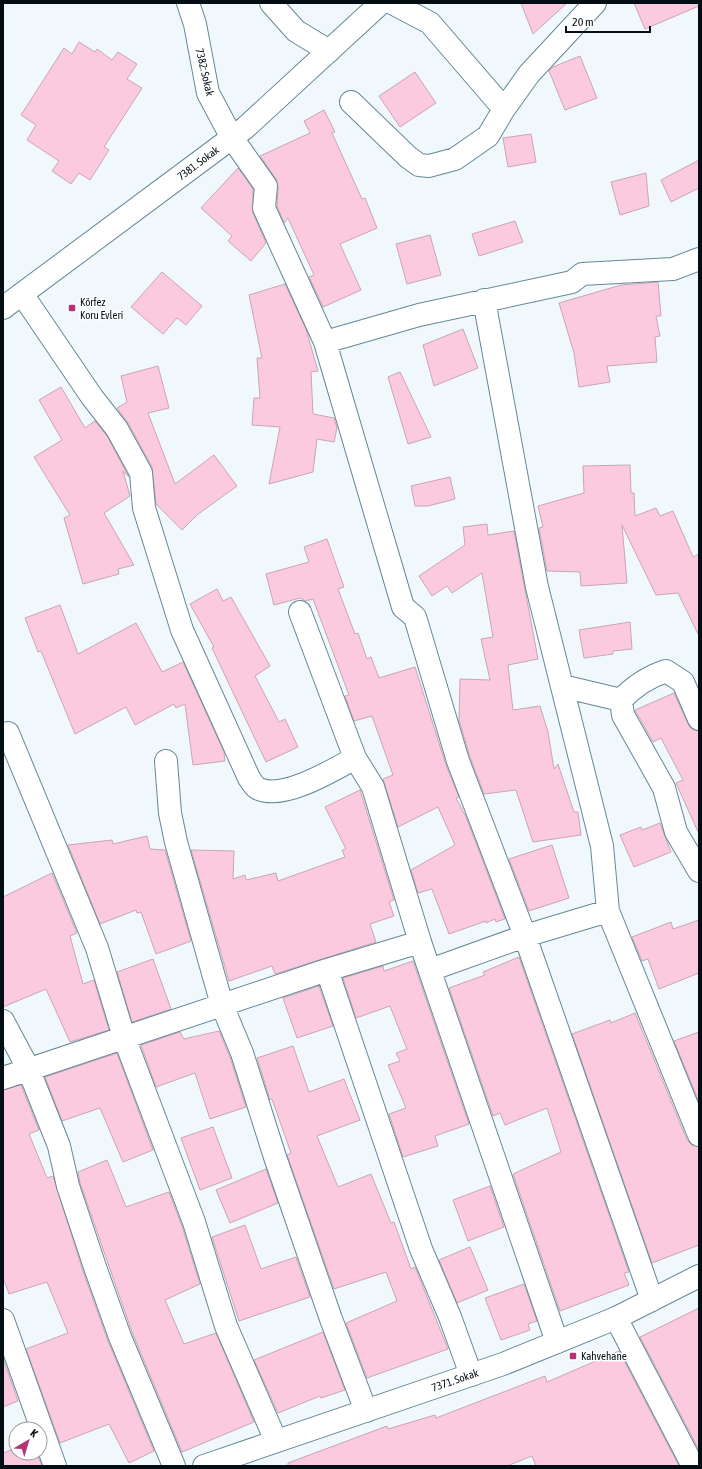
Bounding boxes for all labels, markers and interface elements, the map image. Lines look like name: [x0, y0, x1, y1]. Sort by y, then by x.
scale bar: [566, 8, 650, 34]
text: 20 m: [572, 15, 594, 29]
street label: 7382: Sokak: [194, 47, 216, 97]
street label: 7381. Sokak: [175, 143, 221, 182]
place label: Körfez Koru Evleri: [80, 296, 123, 321]
marker: Körfez Koru Evleri: [67, 303, 77, 313]
place label: Kahvehane: [581, 1350, 627, 1362]
marker: Kahvehane: [568, 1351, 578, 1361]
street label: 7371. Sokak: [430, 1366, 480, 1394]
north arrow: [8, 1421, 48, 1461]
text: K: [28, 1427, 40, 1440]

